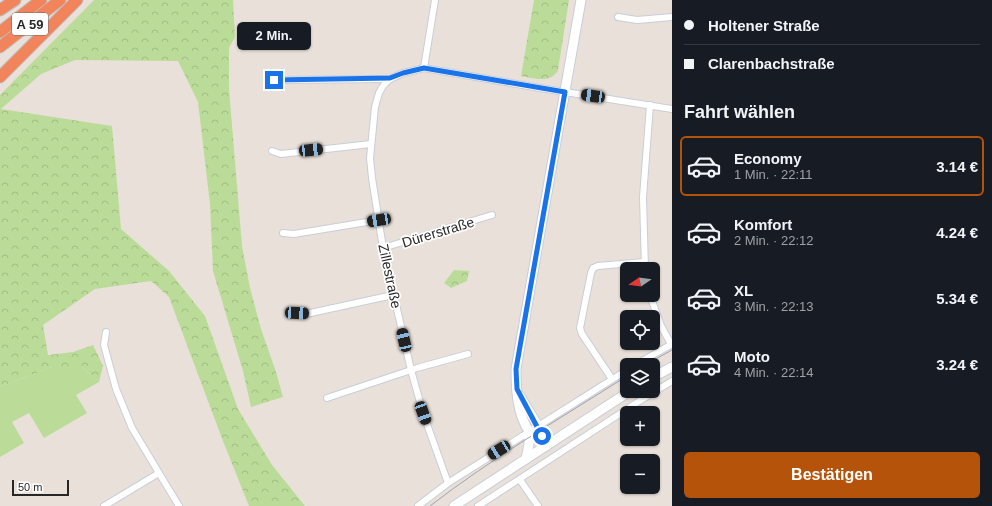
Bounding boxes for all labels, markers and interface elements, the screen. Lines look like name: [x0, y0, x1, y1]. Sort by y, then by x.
road number: A 59: [12, 13, 48, 35]
text: Holtener Straße: [708, 17, 820, 34]
callout: 2 Min.: [237, 22, 311, 50]
text: 2 Min.: [256, 28, 292, 43]
text: Clarenbachstraße: [708, 55, 835, 72]
route end: [265, 71, 283, 89]
car: [580, 88, 606, 104]
text: Fahrt wählen: [684, 102, 795, 122]
car: [298, 143, 324, 157]
icon: car: [686, 148, 722, 184]
text: Economy: [734, 150, 802, 167]
text: 3.14 €: [936, 158, 978, 175]
text: 1 Min. · 22:11: [734, 167, 813, 182]
car: [366, 212, 392, 228]
street label: Dürerstraße: [400, 213, 476, 251]
icon: car: [686, 214, 722, 250]
text: Komfort: [734, 216, 792, 233]
text: 4.24 €: [936, 224, 978, 241]
text: 2 Min. · 22:12: [734, 233, 814, 248]
street label: Zillestraße: [375, 242, 405, 310]
north arrow: [620, 262, 660, 302]
map controls: [620, 262, 660, 494]
icon: car: [686, 280, 722, 316]
text: XL: [734, 282, 753, 299]
text: 5.34 €: [936, 290, 978, 307]
text: 3 Min. · 22:13: [734, 299, 814, 314]
car: [285, 306, 309, 320]
button: locate: [620, 310, 660, 350]
car: [395, 327, 413, 353]
icon: car: [686, 346, 722, 382]
text: Moto: [734, 348, 770, 365]
text: 3.24 €: [936, 356, 978, 373]
button: layers: [620, 358, 660, 398]
text: 4 Min. · 22:14: [734, 365, 814, 380]
car: [413, 400, 433, 426]
button: +: [620, 406, 660, 446]
route start: [533, 427, 551, 445]
car: [486, 439, 512, 461]
button: Bestätigen: [684, 452, 980, 498]
button: −: [620, 454, 660, 494]
scale bar: [12, 478, 69, 497]
text: 50 m: [18, 481, 42, 493]

